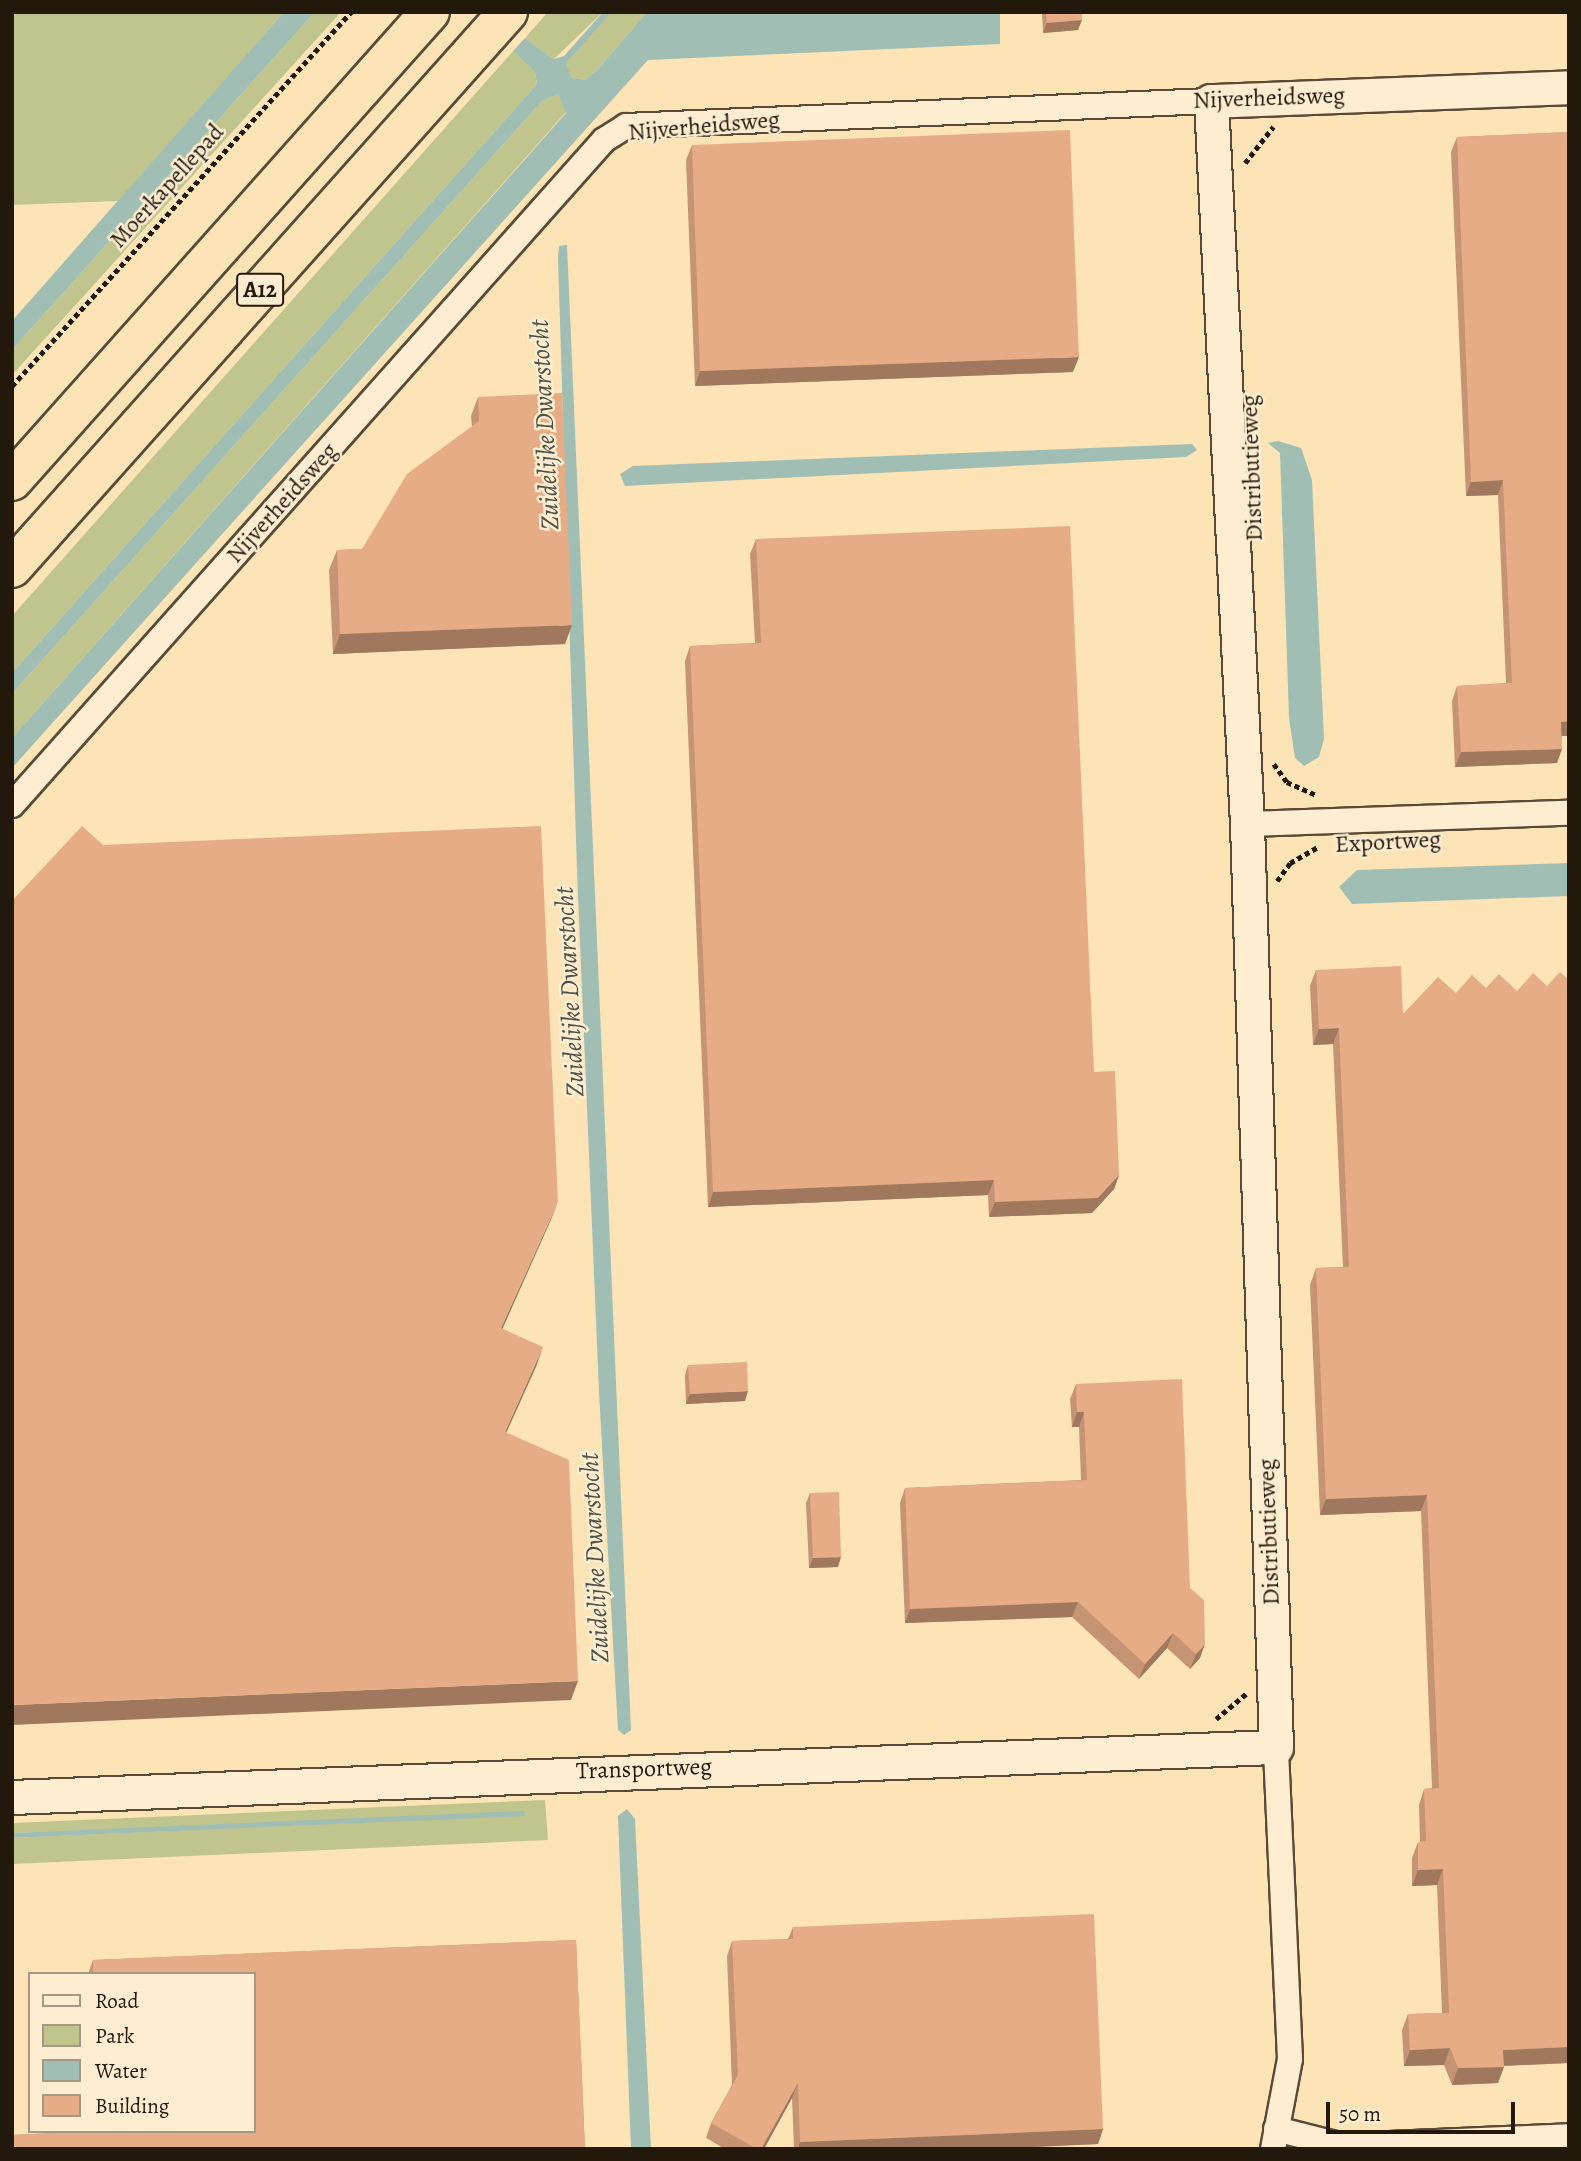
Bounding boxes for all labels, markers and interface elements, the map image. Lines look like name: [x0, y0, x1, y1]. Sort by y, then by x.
street label: Nijverheidsweg: [1193, 81, 1345, 115]
street label: Nijverheidsweg: [627, 105, 781, 147]
street label: Moerkapellepad: [104, 118, 230, 254]
road number: A12: [236, 270, 284, 310]
water label: Zuidelijke Dwarstocht: [524, 319, 566, 531]
street label: Distributieweg: [1235, 394, 1269, 542]
street label: Nijverheidsweg: [220, 437, 344, 569]
street label: Exportweg: [1334, 825, 1442, 859]
water label: Zuidelijke Dwarstocht: [549, 886, 591, 1098]
water label: Zuidelijke Dwarstocht: [574, 1452, 616, 1664]
street label: Distributieweg: [1252, 1458, 1286, 1606]
street label: Transportweg: [575, 1752, 713, 1786]
legend: [28, 1972, 256, 2133]
text: Road: [95, 1987, 139, 2015]
text: Park: [95, 2022, 134, 2050]
text: Water: [95, 2057, 147, 2085]
scale bar: [1329, 2088, 1518, 2132]
text: Building: [95, 2092, 169, 2120]
text: 50 m: [1339, 2100, 1381, 2128]

